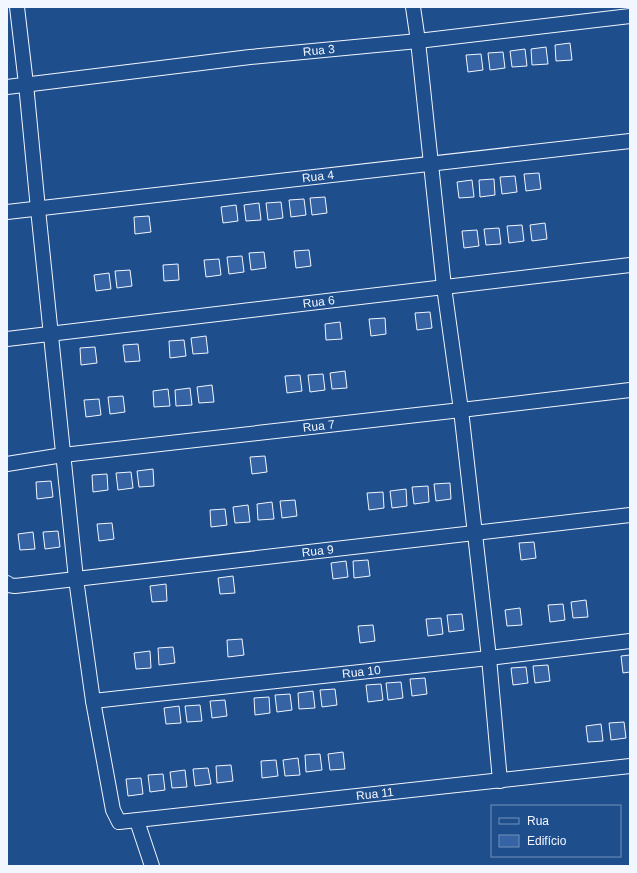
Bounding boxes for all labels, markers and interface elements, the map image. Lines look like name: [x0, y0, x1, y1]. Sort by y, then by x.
street label: Rua 3: [302, 42, 336, 59]
street label: Rua 4: [301, 168, 335, 185]
street label: Rua 6: [302, 293, 336, 311]
street label: Rua 7: [302, 417, 336, 435]
street label: Rua 9: [301, 542, 335, 560]
street label: Rua 10: [341, 663, 382, 681]
street label: Rua 11: [355, 785, 395, 803]
legend: [491, 805, 621, 857]
text: Rua: [527, 814, 549, 828]
text: Edifício: [527, 834, 567, 848]

